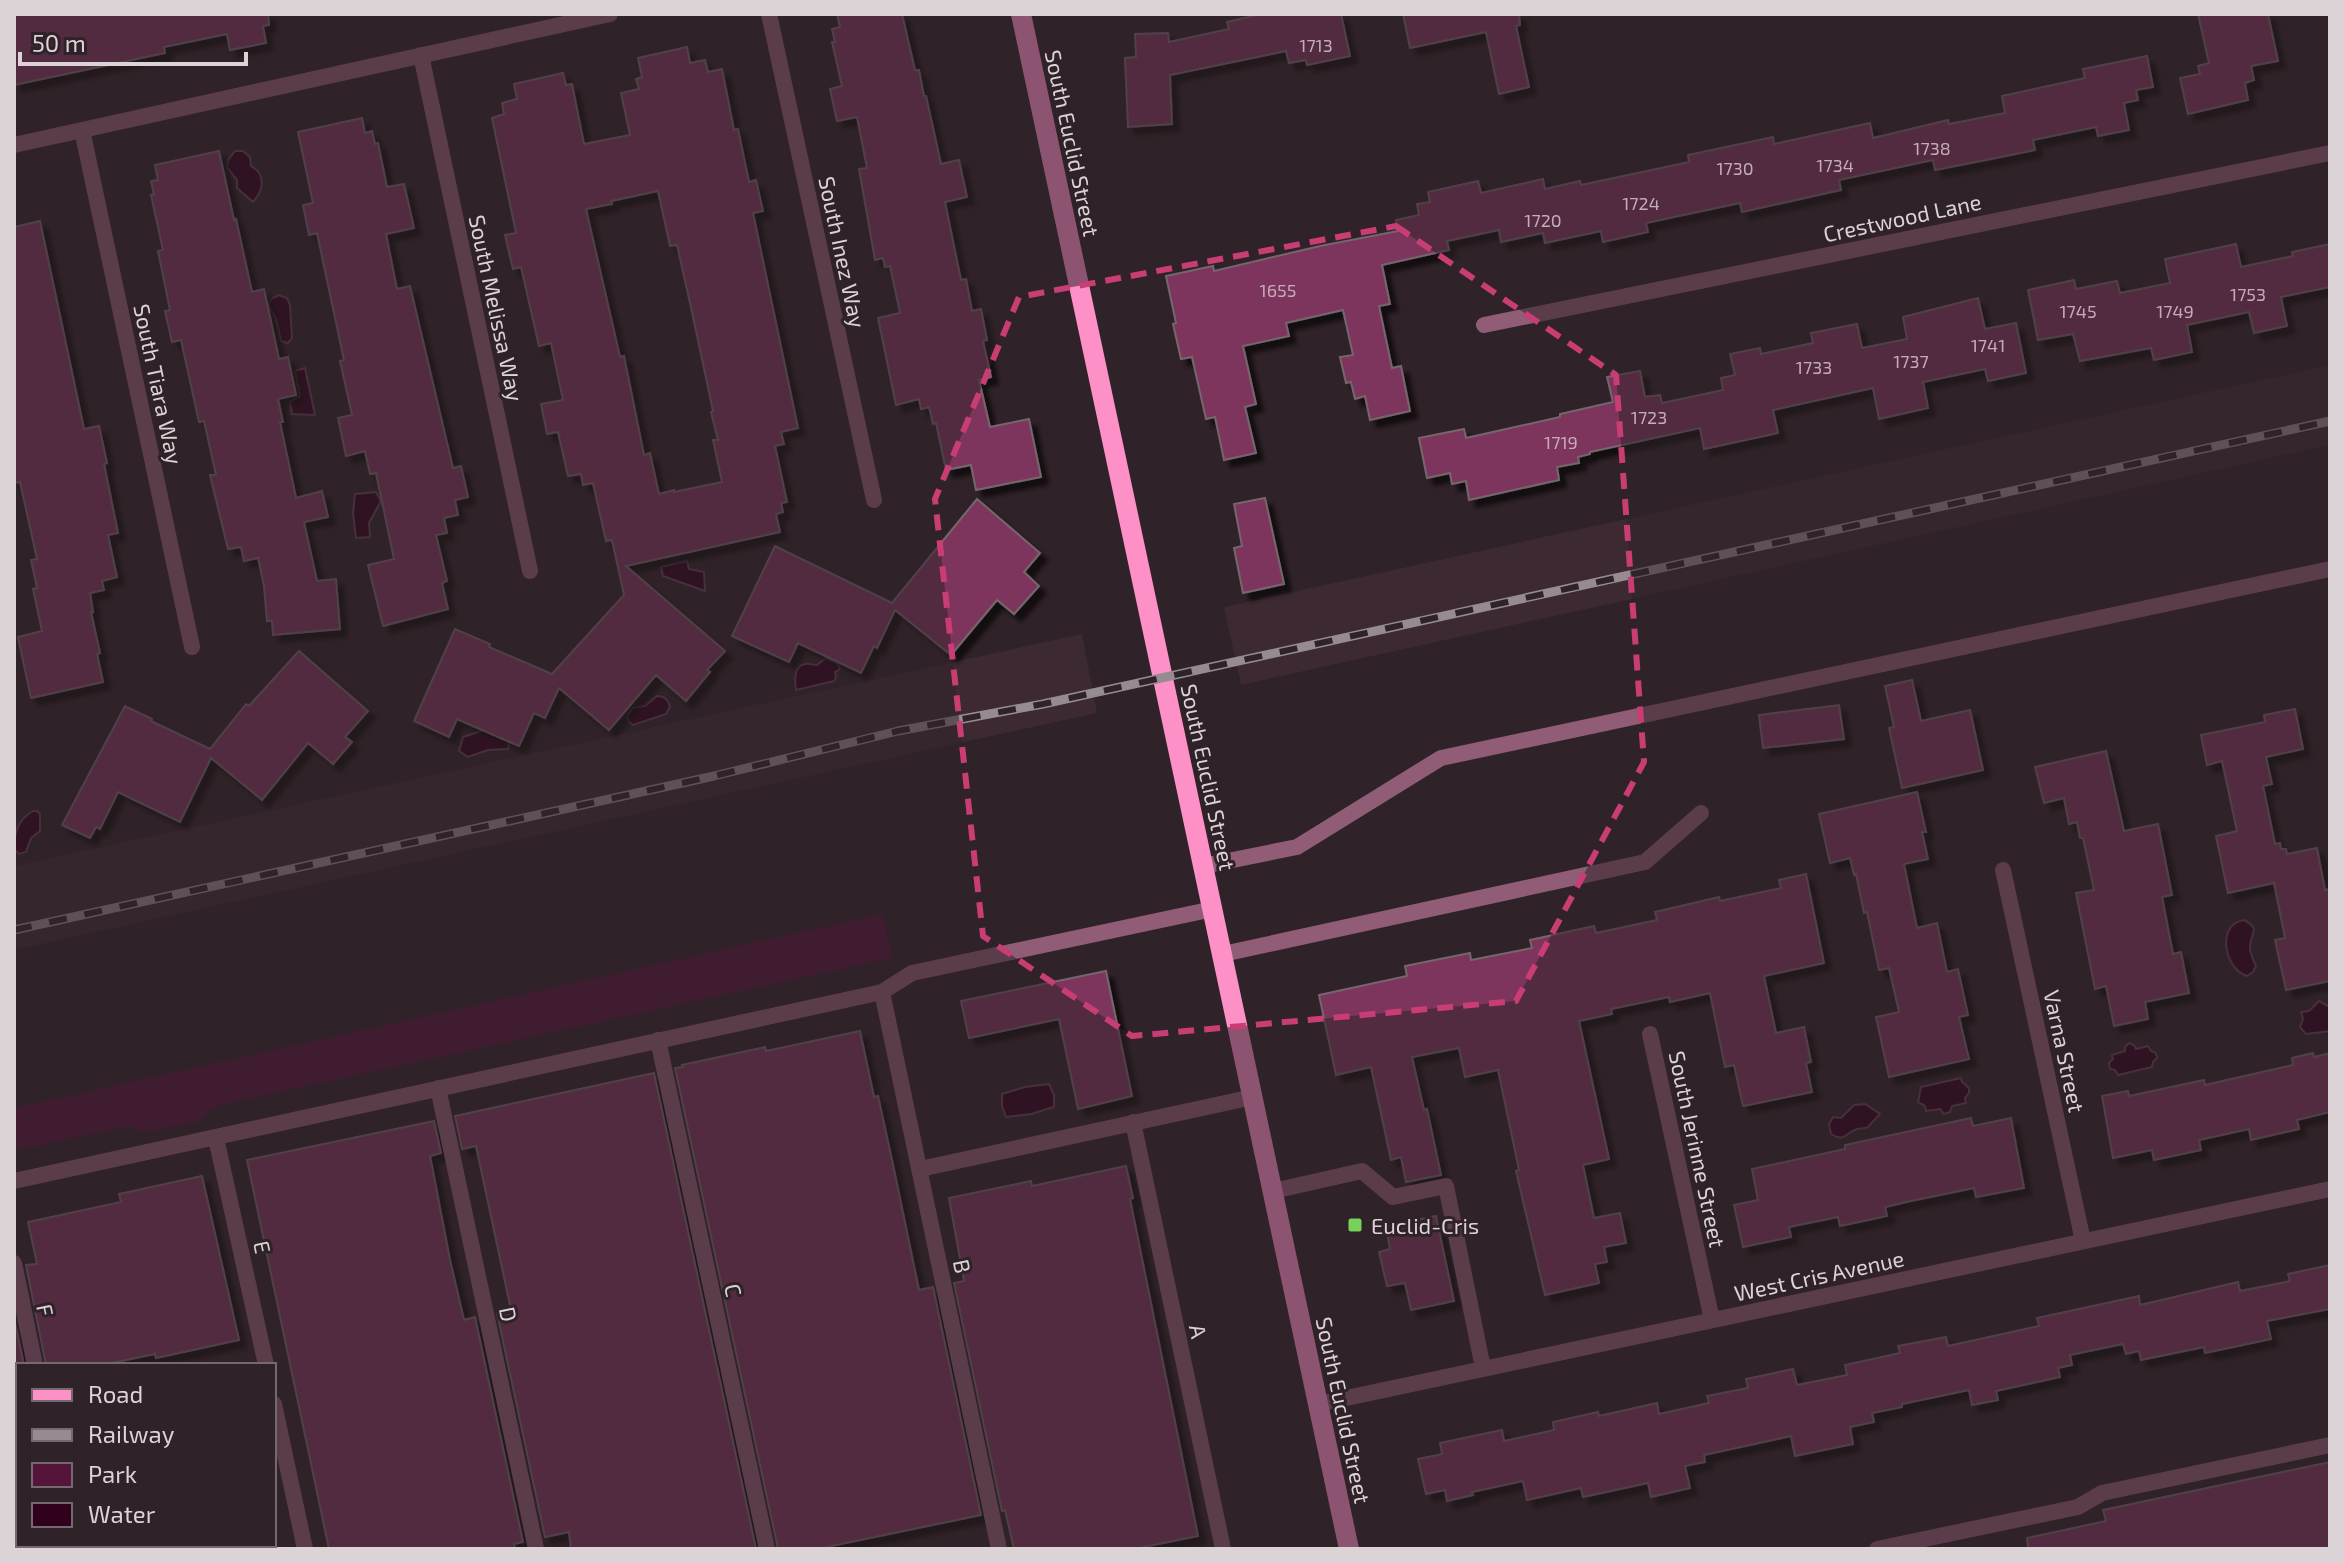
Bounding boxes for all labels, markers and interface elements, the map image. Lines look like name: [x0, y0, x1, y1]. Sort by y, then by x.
scale bar: [20, 16, 246, 66]
text: 50 m: [32, 28, 86, 57]
house number: 1713: [1299, 34, 1333, 56]
street label: South Euclid Street: [1041, 48, 1105, 238]
house number: 1738: [1913, 137, 1951, 159]
house number: 1734: [1816, 154, 1854, 176]
house number: 1730: [1716, 157, 1754, 179]
street label: South Inez Way: [814, 174, 872, 330]
street label: Crestwood Lane: [1821, 188, 1983, 246]
house number: 1724: [1622, 192, 1660, 214]
house number: 1720: [1524, 209, 1562, 231]
street label: South Melissa Way: [465, 212, 530, 404]
house number: 1655: [1260, 279, 1296, 301]
house number: 1753: [2230, 283, 2266, 305]
house number: 1745: [2059, 300, 2097, 322]
house number: 1749: [2156, 300, 2194, 322]
street label: South Tiara Way: [129, 302, 189, 467]
house number: 1741: [1971, 334, 2005, 356]
house number: 1737: [1893, 350, 1929, 372]
house number: 1733: [1796, 356, 1832, 378]
house number: 1723: [1631, 406, 1667, 428]
house number: 1719: [1544, 431, 1578, 453]
street label: South Euclid Street: [1177, 682, 1241, 872]
street label: Varna Street: [2039, 987, 2091, 1115]
street label: South Jerinne Street: [1664, 1048, 1732, 1250]
place label: Euclid-Cris: [1371, 1212, 1479, 1238]
marker: Euclid-Cris: [1346, 1216, 1364, 1234]
street label: E: [249, 1238, 277, 1256]
street label: West Cris Avenue: [1732, 1244, 1906, 1306]
street label: B: [949, 1257, 977, 1275]
street label: C: [720, 1281, 748, 1299]
street label: F: [32, 1301, 60, 1319]
street label: D: [495, 1304, 523, 1324]
street label: South Euclid Street: [1312, 1315, 1376, 1505]
street label: A: [1185, 1322, 1213, 1341]
legend: [16, 1363, 276, 1547]
text: Road: [88, 1379, 143, 1408]
text: Railway: [88, 1419, 175, 1448]
text: Park: [88, 1459, 137, 1488]
text: Water: [88, 1499, 156, 1528]

